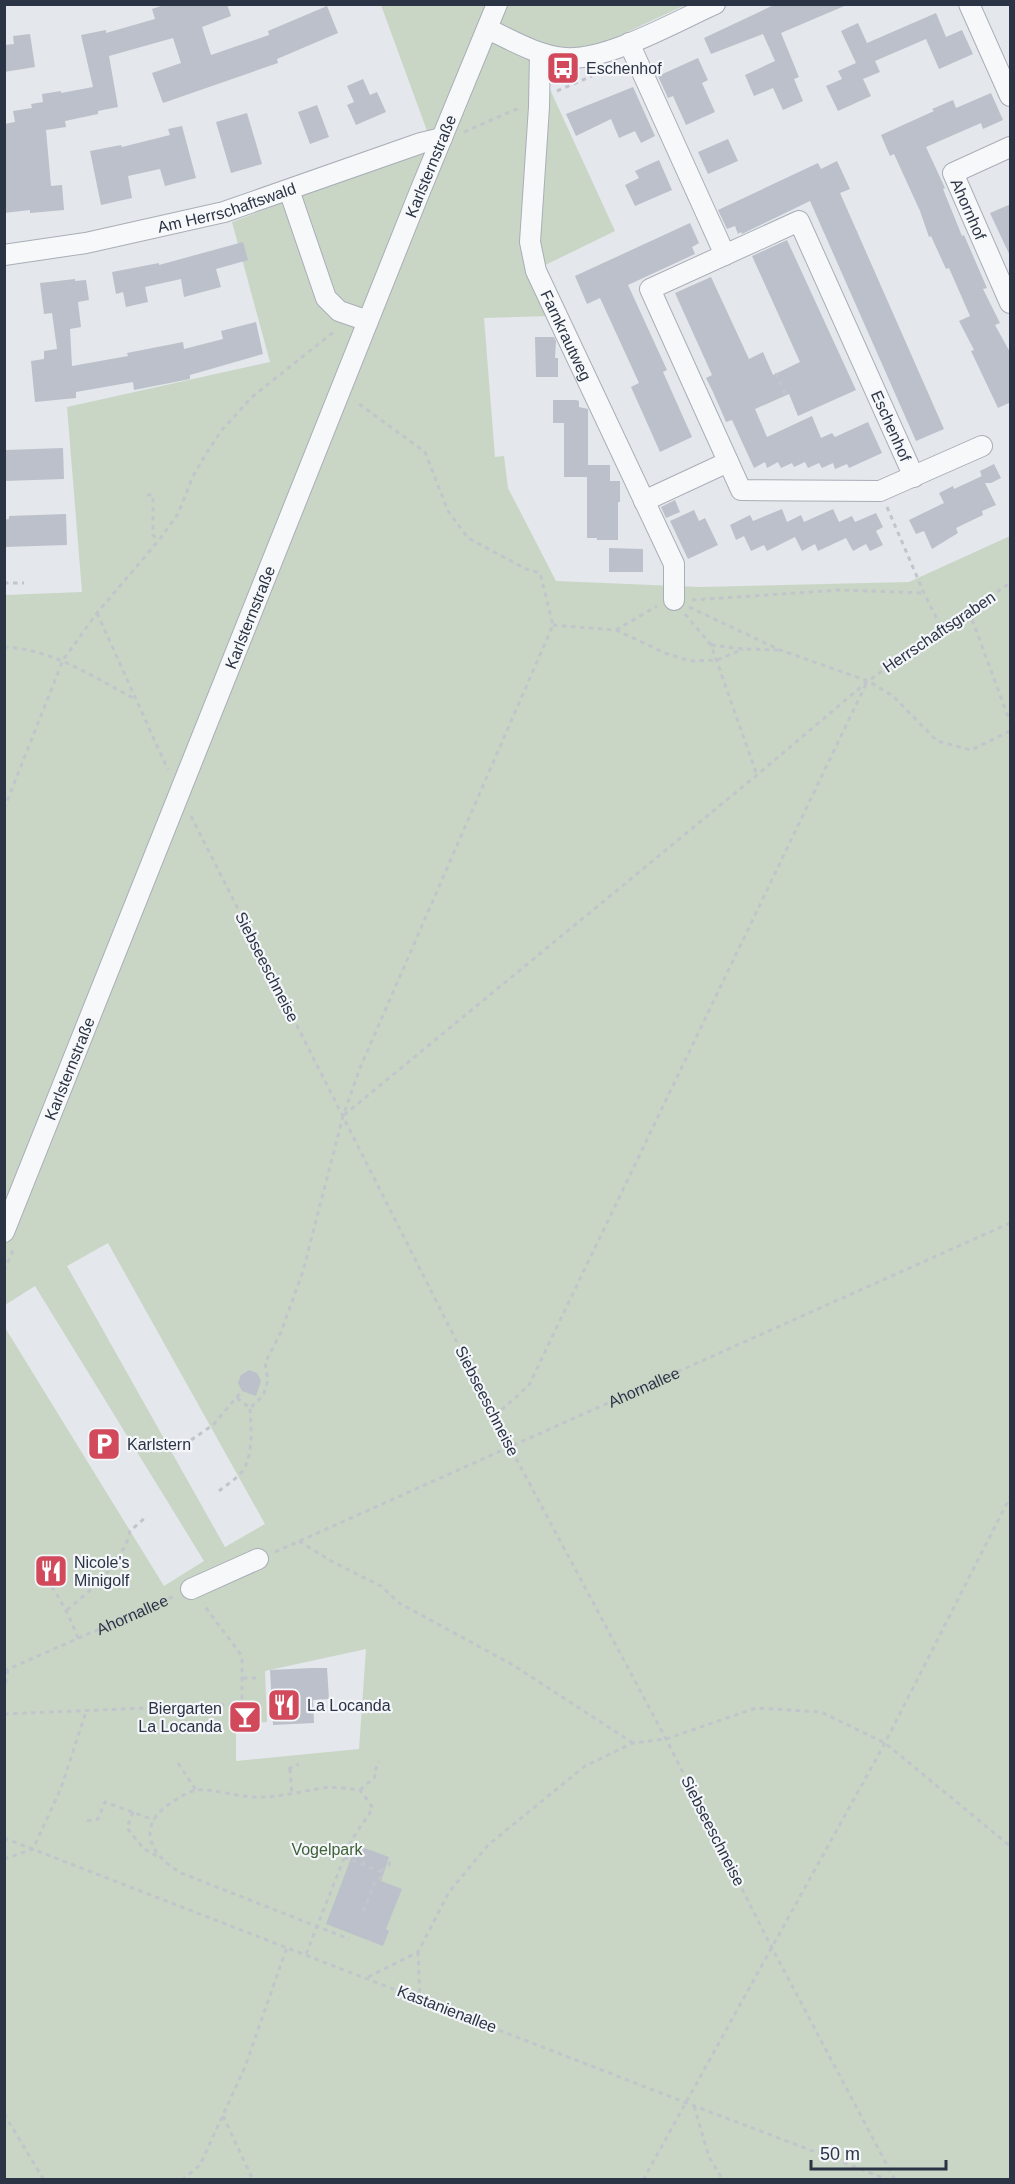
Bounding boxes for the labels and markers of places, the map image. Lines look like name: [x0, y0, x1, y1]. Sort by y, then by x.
bus stop icon: Eschenhof: [545, 50, 581, 86]
place label: Eschenhof: [586, 60, 662, 77]
parking icon: Karlstern: [86, 1426, 122, 1462]
place label: Karlstern: [127, 1436, 191, 1453]
restaurant icon: Nicole's Minigolf: [33, 1553, 69, 1589]
place label: Nicole's Minigolf: [74, 1554, 130, 1589]
restaurant icon: La Locanda: [266, 1687, 302, 1723]
place label: La Locanda: [307, 1697, 391, 1714]
bar icon: Biergarten La Locanda: [227, 1699, 263, 1735]
place label: Biergarten La Locanda: [138, 1700, 222, 1735]

